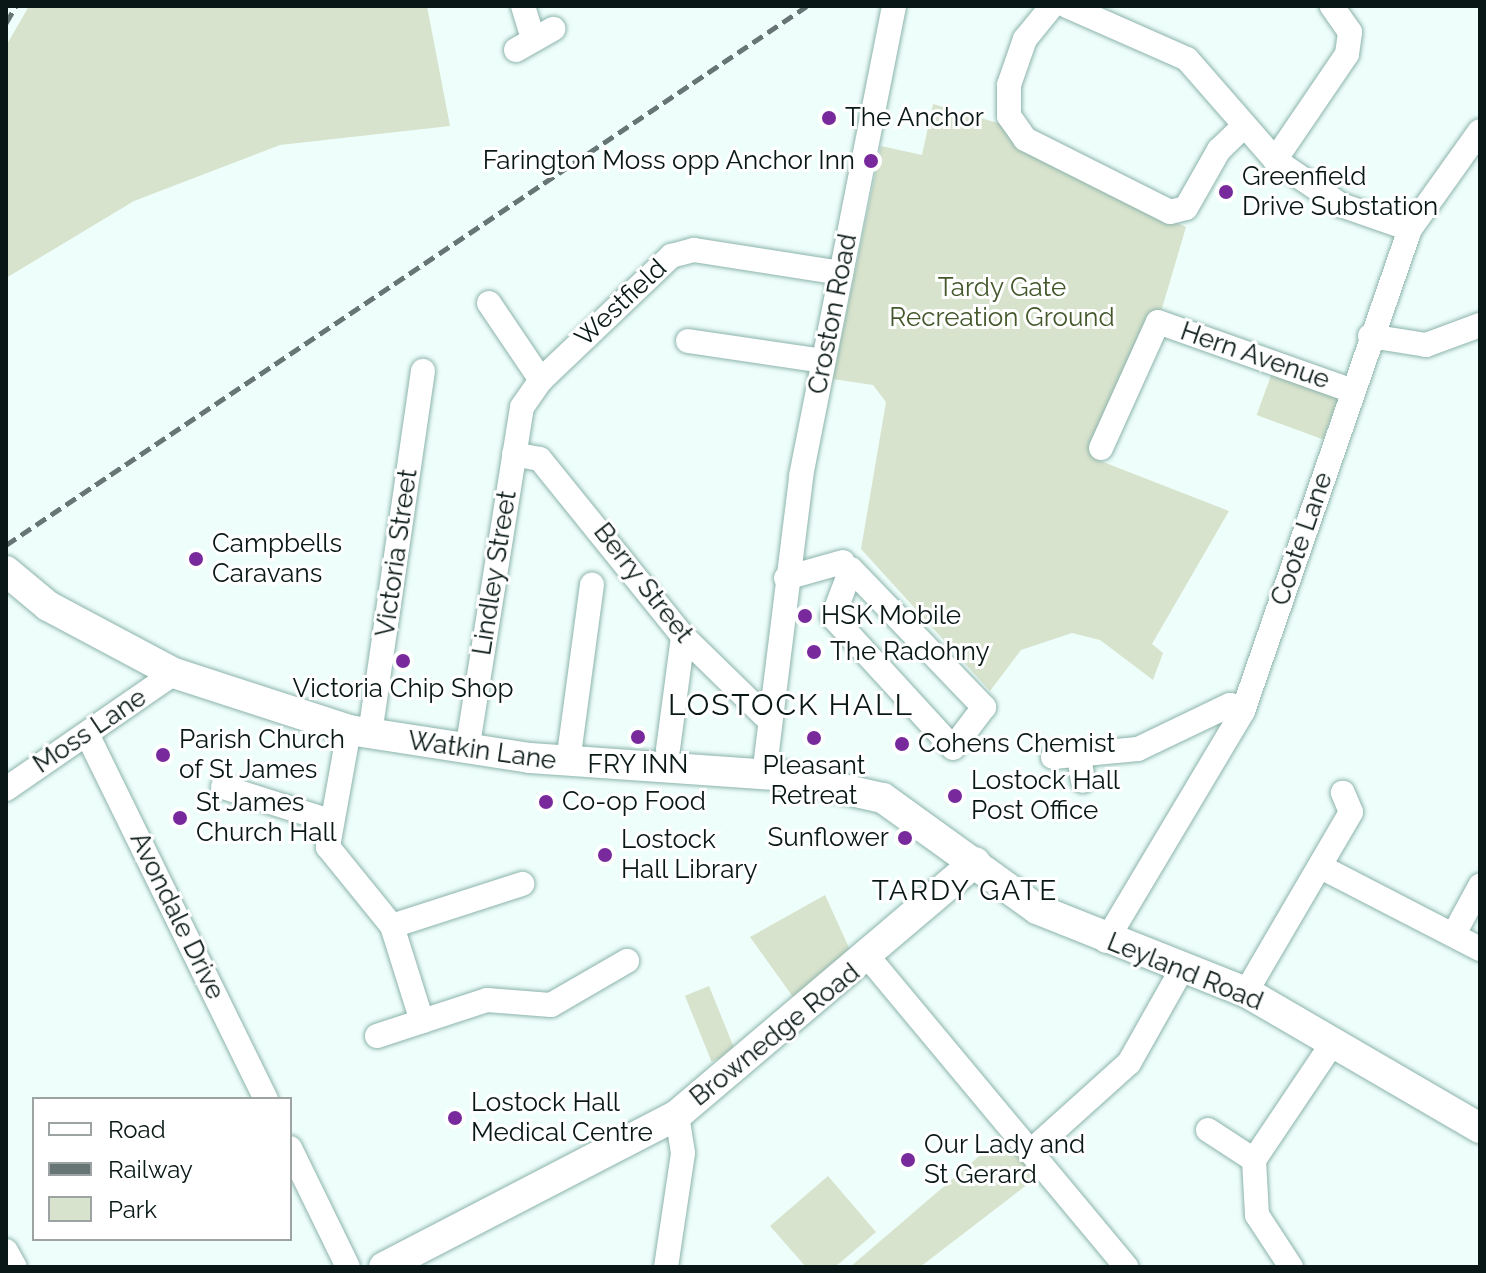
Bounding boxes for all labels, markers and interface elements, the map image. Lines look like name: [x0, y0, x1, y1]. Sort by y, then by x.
place label: The Anchor: [845, 102, 985, 134]
marker: The Anchor: [820, 109, 838, 127]
place label: Farington Moss opp Anchor Inn: [481, 145, 855, 177]
marker: Farington Moss opp Anchor Inn: [862, 152, 880, 170]
place label: Greenfield Drive Substation: [1242, 161, 1438, 222]
marker: Greenfield Drive Substation: [1217, 183, 1235, 201]
street label: Croston Road: [802, 231, 864, 397]
street label: Westfield: [569, 253, 673, 353]
park label: Tardy Gate Recreation Ground: [889, 272, 1115, 334]
street label: Hern Avenue: [1176, 316, 1334, 396]
street label: Victoria Street: [370, 467, 424, 639]
street label: Coote Lane: [1265, 468, 1339, 610]
street label: Lindley Street: [467, 488, 523, 658]
street label: Berry Street: [586, 517, 700, 649]
place label: Campbells Caravans: [212, 528, 342, 590]
marker: Campbells Caravans: [187, 550, 205, 568]
place label: HSK Mobile: [821, 600, 961, 632]
marker: HSK Mobile: [796, 607, 814, 625]
place label: The Radohny: [830, 636, 990, 668]
marker: The Radohny: [805, 643, 823, 661]
marker: Victoria Chip Shop: [394, 652, 412, 670]
place label: Victoria Chip Shop: [293, 673, 513, 705]
street label: Moss Lane: [28, 682, 152, 780]
district label: LOSTOCK HALL: [668, 687, 914, 723]
place label: Parish Church of St James: [179, 724, 345, 786]
street label: Watkin Lane: [406, 725, 558, 777]
marker: FRY INN: [629, 728, 647, 746]
place label: Cohens Chemist: [918, 728, 1115, 760]
marker: Pleasant Retreat: [805, 729, 823, 747]
marker: Cohens Chemist: [893, 735, 911, 753]
marker: Parish Church of St James: [154, 746, 172, 764]
place label: FRY INN: [587, 749, 689, 781]
place label: Pleasant Retreat: [762, 750, 866, 812]
place label: Lostock Hall Post Office: [971, 765, 1120, 826]
place label: Co-op Food: [562, 786, 706, 818]
place label: St James Church Hall: [196, 787, 337, 848]
marker: Lostock Hall Post Office: [946, 787, 964, 805]
marker: Co-op Food: [537, 793, 555, 811]
marker: St James Church Hall: [171, 809, 189, 827]
place label: Sunflower: [768, 822, 889, 854]
place label: Lostock Hall Library: [621, 824, 758, 886]
street label: Avondale Drive: [123, 827, 231, 1005]
marker: Sunflower: [896, 829, 914, 847]
marker: Lostock Hall Library: [596, 846, 614, 864]
district label: TARDY GATE: [871, 874, 1059, 908]
street label: Leyland Road: [1102, 927, 1268, 1017]
street label: Brownedge Road: [684, 957, 866, 1113]
place label: Lostock Hall Medical Centre: [471, 1087, 654, 1148]
legend: [32, 1097, 292, 1241]
marker: Lostock Hall Medical Centre: [446, 1109, 464, 1127]
text: Road: [108, 1115, 166, 1144]
place label: Our Lady and St Gerard: [924, 1129, 1086, 1190]
marker: Our Lady and St Gerard: [899, 1151, 917, 1169]
text: Railway: [108, 1155, 193, 1184]
text: Park: [108, 1195, 157, 1224]

